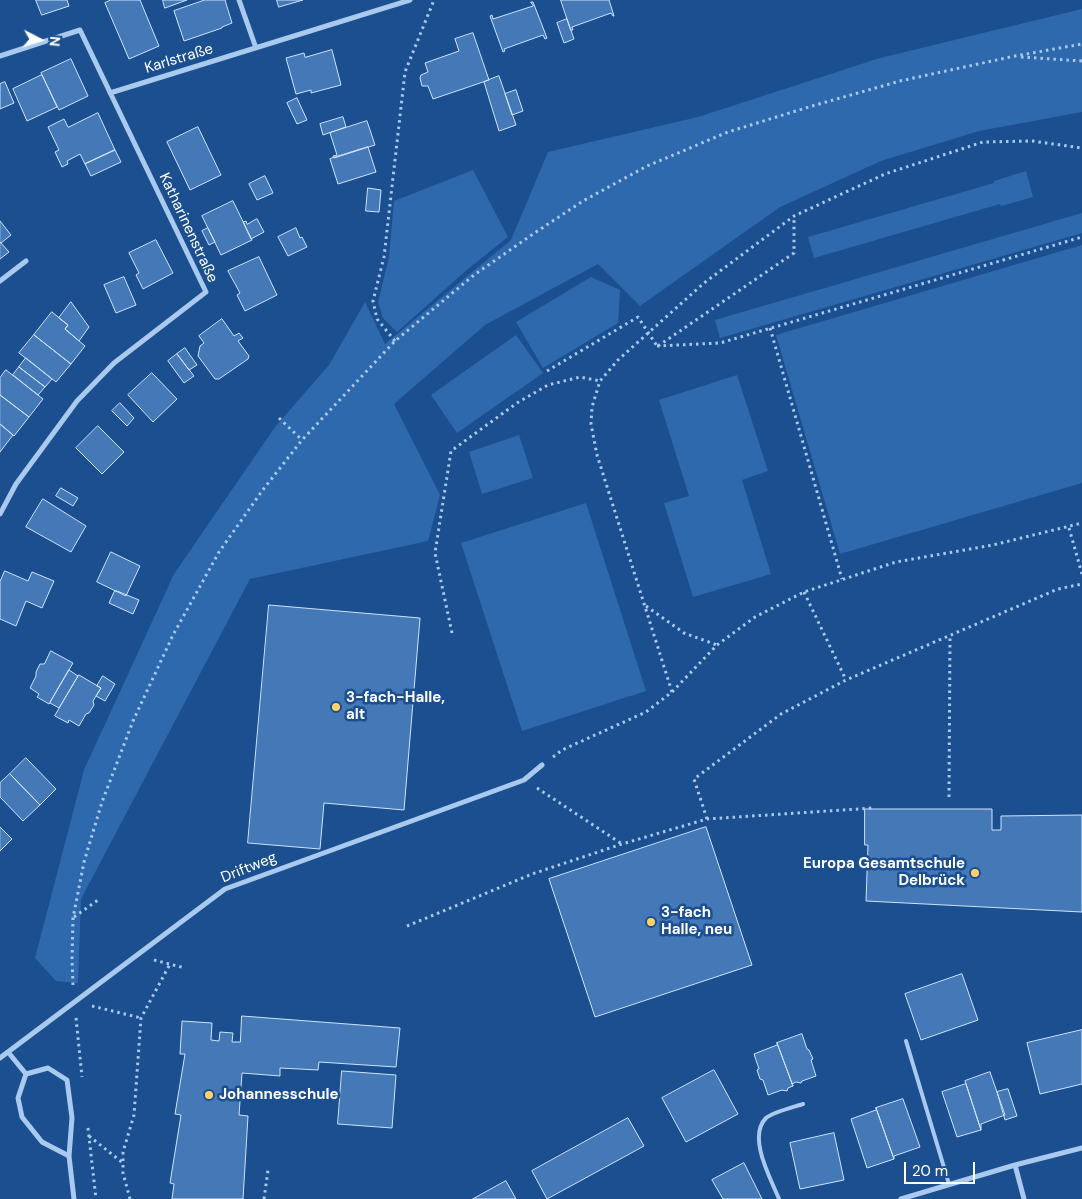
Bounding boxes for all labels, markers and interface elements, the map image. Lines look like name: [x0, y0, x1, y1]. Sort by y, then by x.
north arrow: [15, 15, 65, 65]
text: N: [46, 35, 64, 47]
street label: Karlstraße: [143, 40, 215, 78]
street label: Katharinenstraße: [155, 170, 221, 286]
place label: 3-fach-Halle, alt: [346, 689, 445, 724]
marker: 3-fach-Halle, alt: [330, 701, 342, 713]
street label: Driftweg: [219, 849, 279, 887]
place label: Europa Gesamtschule Delbrück: [803, 855, 965, 890]
marker: Europa Gesamtschule Delbrück: [969, 867, 981, 879]
place label: 3-fach Halle, neu: [661, 904, 732, 939]
marker: 3-fach Halle, neu: [645, 916, 657, 928]
place label: Johannesschule: [219, 1086, 338, 1104]
marker: Johannesschule: [203, 1089, 215, 1101]
scale bar: [907, 1152, 978, 1184]
text: 20 m: [912, 1161, 948, 1181]

